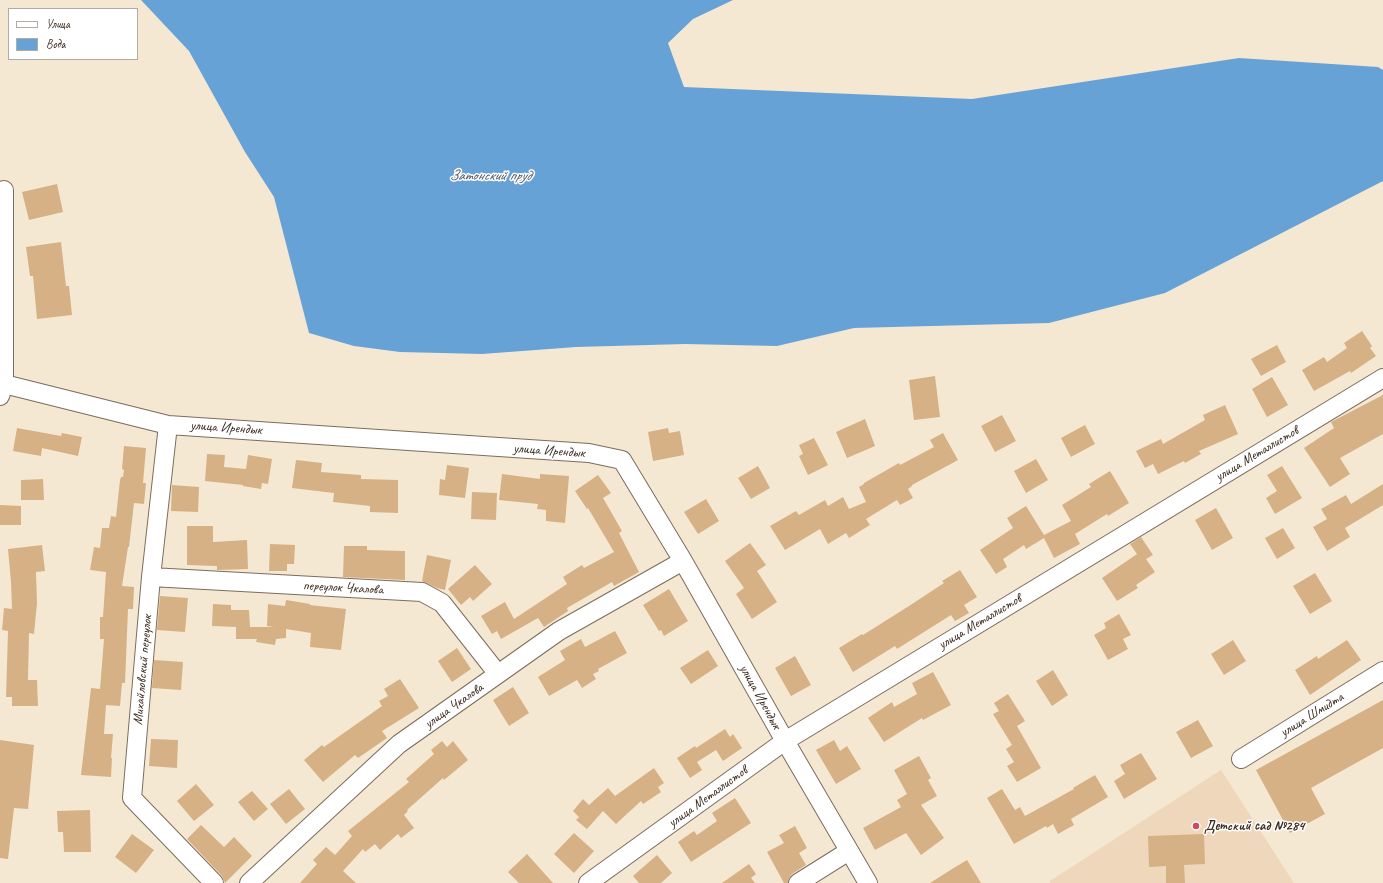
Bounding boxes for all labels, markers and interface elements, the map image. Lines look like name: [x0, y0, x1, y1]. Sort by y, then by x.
legend: [8, 8, 138, 60]
text: Улица: [46, 16, 70, 32]
text: Вода: [46, 36, 65, 52]
water label: Затонский пруд: [449, 167, 531, 185]
street label: улица Ирендык: [190, 417, 262, 439]
street label: улица Металлистов: [1212, 423, 1302, 485]
street label: улица Ирендык: [513, 440, 585, 462]
street label: переулок Чкалова: [303, 578, 383, 598]
street label: улица Металлистов: [935, 591, 1025, 653]
street label: Михайловский переулок: [130, 614, 156, 726]
street label: улица Ирендык: [735, 662, 785, 732]
street label: улица Чкалова: [421, 680, 487, 732]
street label: улица Шмидта: [1277, 689, 1347, 741]
street label: улица Металлистов: [665, 763, 751, 831]
place label: Детский сад №284: [1204, 818, 1304, 834]
marker: Детский сад №284: [1191, 821, 1201, 831]

